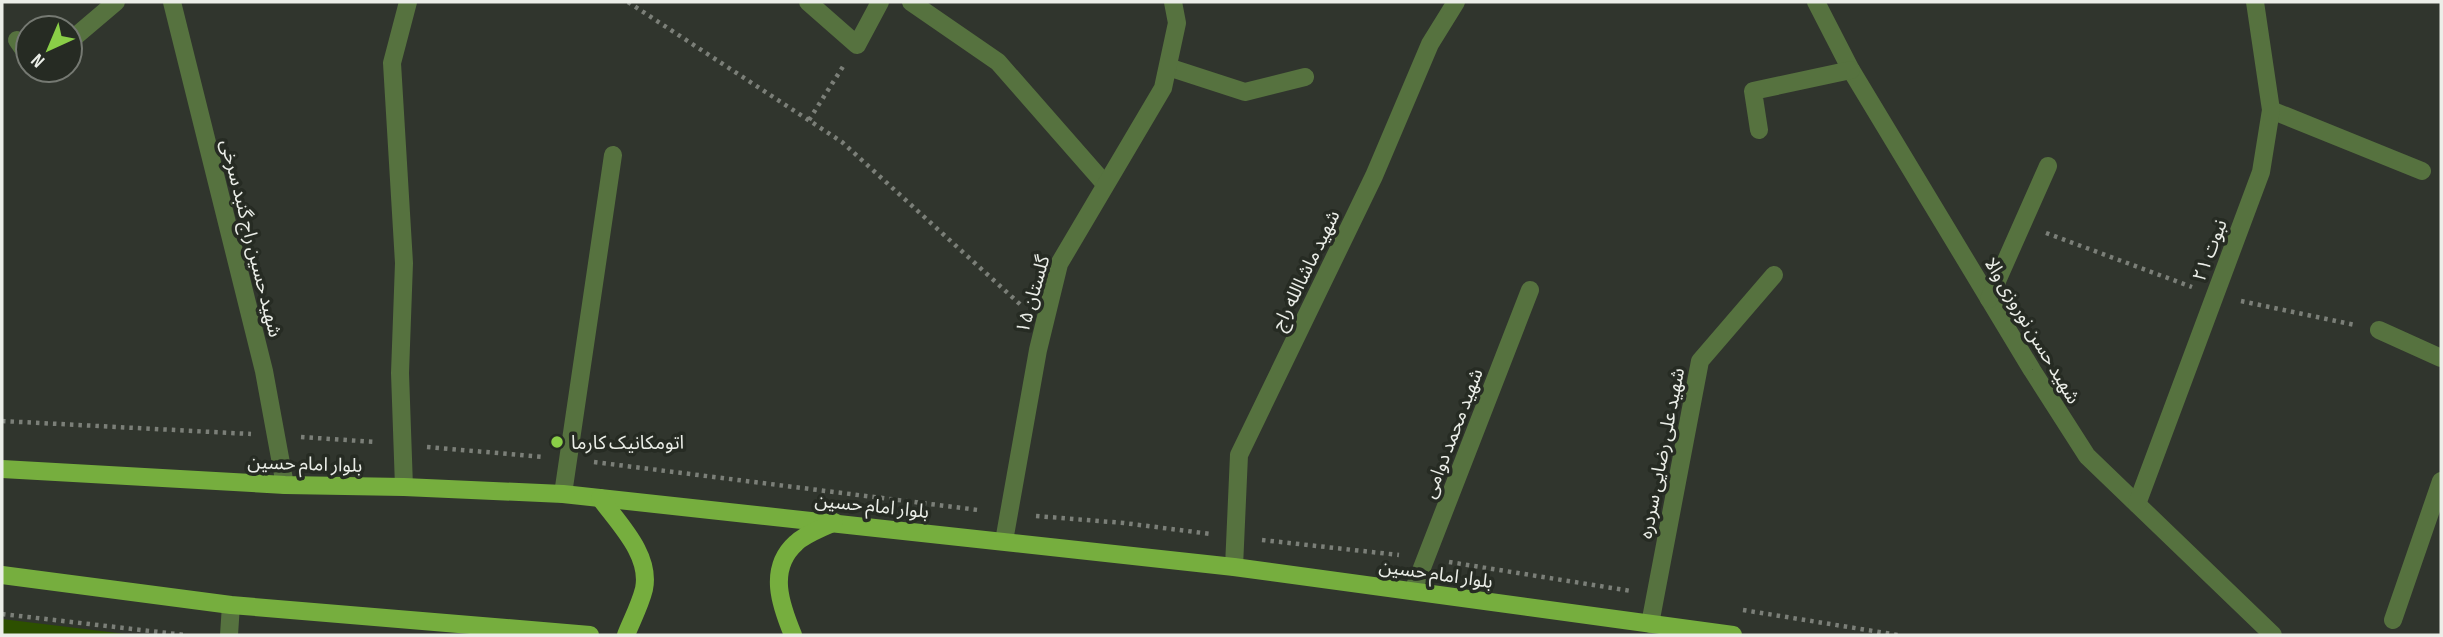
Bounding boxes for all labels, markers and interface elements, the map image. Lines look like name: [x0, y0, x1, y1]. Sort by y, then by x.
north arrow: [14, 14, 84, 84]
text: N: [27, 48, 50, 72]
street label: شهید حسین راج گنبد سرخی: [214, 137, 286, 340]
street label: شهید ماشاالله راج: [1267, 207, 1346, 335]
street label: نبوت ۲۱: [2188, 216, 2233, 285]
street label: گلستان ۱۵: [1011, 252, 1056, 336]
street label: شهید حسن نوروزی والا: [1979, 253, 2085, 408]
street label: شهید محمد دوامی: [1418, 365, 1489, 502]
street label: شهید علی رضایی سردره: [1635, 366, 1690, 541]
place label: اتومکانیک کارما: [571, 432, 684, 455]
marker: اتومکانیک کارما: [549, 434, 565, 450]
street label: بلوار امام حسین: [247, 451, 363, 480]
street label: بلوار امام حسین: [813, 489, 930, 526]
street label: بلوار امام حسین: [1377, 555, 1494, 596]

